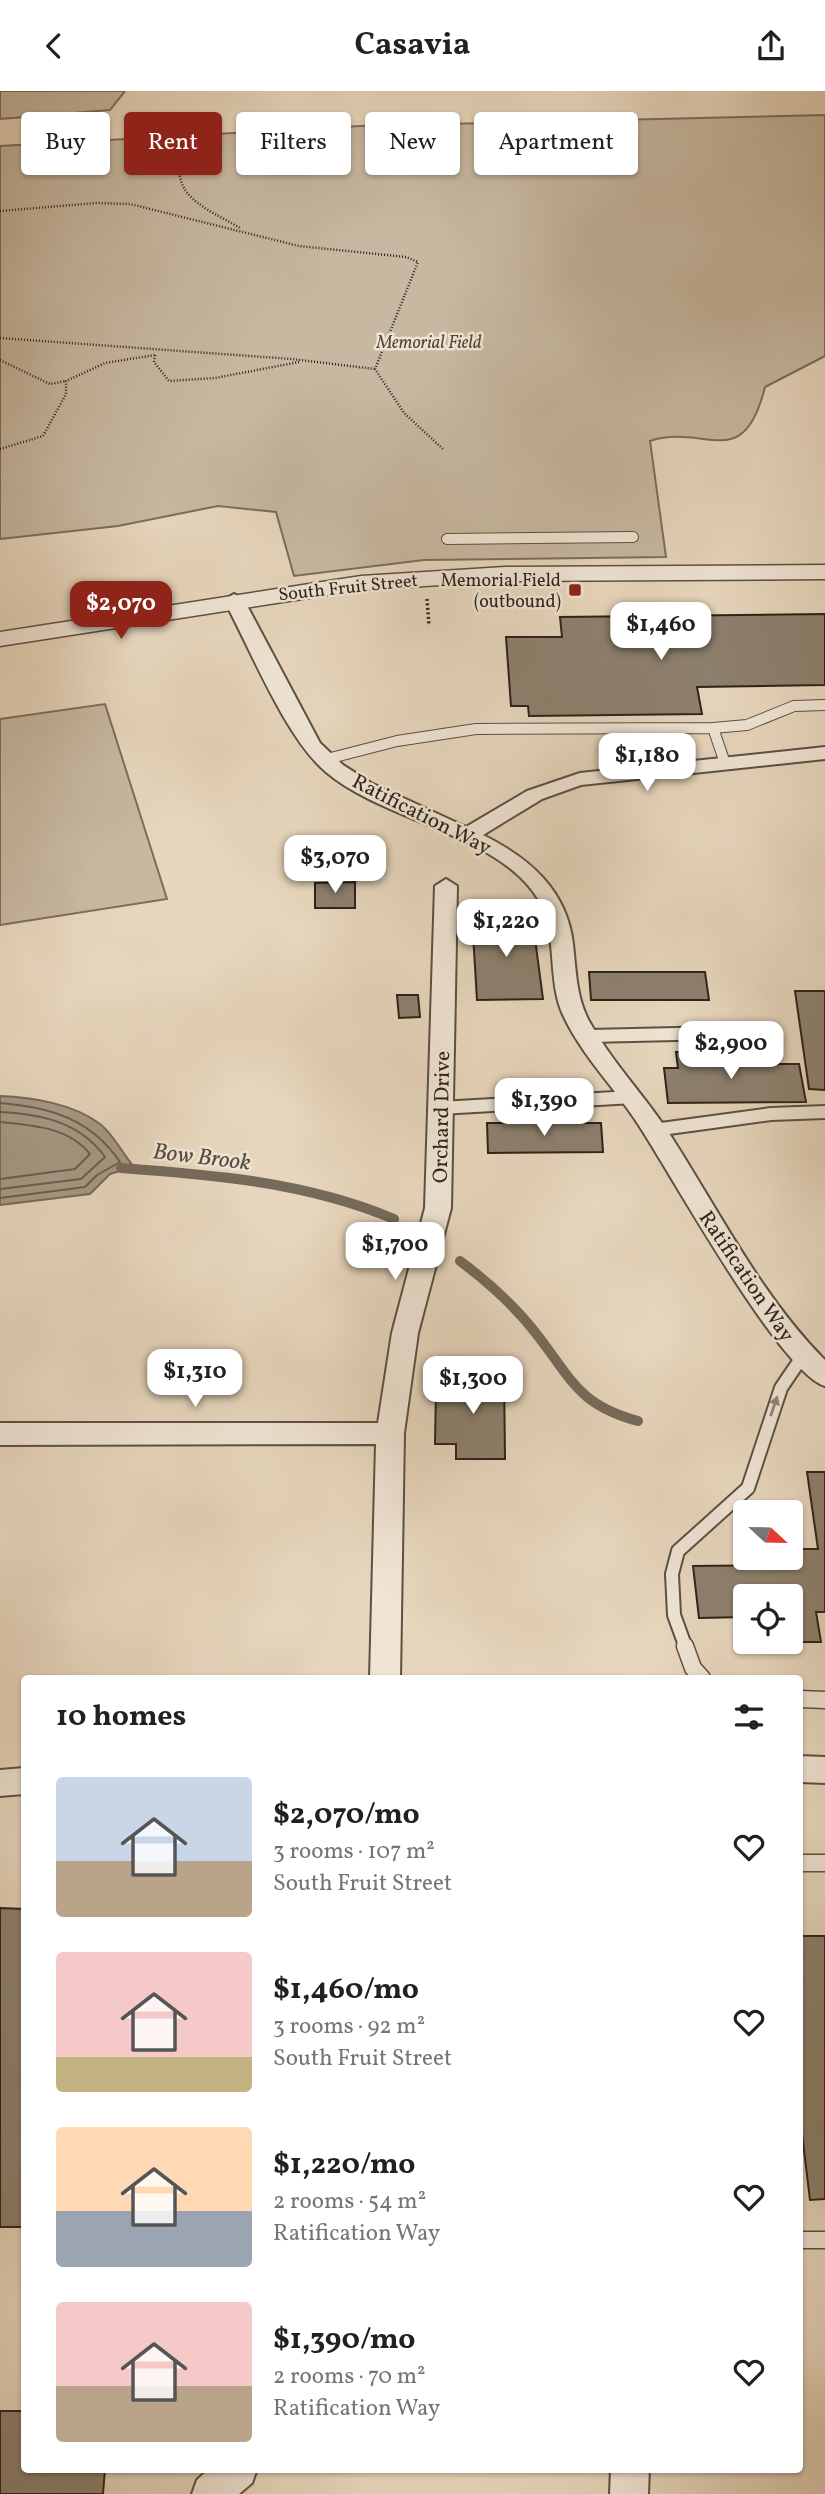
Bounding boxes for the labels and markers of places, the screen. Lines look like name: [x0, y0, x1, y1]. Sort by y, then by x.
place label: Memorial Field (outbound): [441, 569, 561, 615]
pin: $2,070: [64, 581, 178, 641]
marker: Memorial Field (outbound): [567, 582, 583, 598]
pin: $1,460: [604, 603, 718, 662]
pin: $1,180: [590, 733, 704, 793]
pin: $3,070: [278, 835, 392, 895]
pin: $1,220: [449, 899, 563, 959]
pin: $2,900: [674, 1021, 788, 1081]
pin: $1,390: [487, 1079, 601, 1138]
pin: $1,700: [338, 1223, 452, 1282]
pin: $1,310: [138, 1349, 252, 1409]
pin: $1,300: [416, 1357, 530, 1416]

